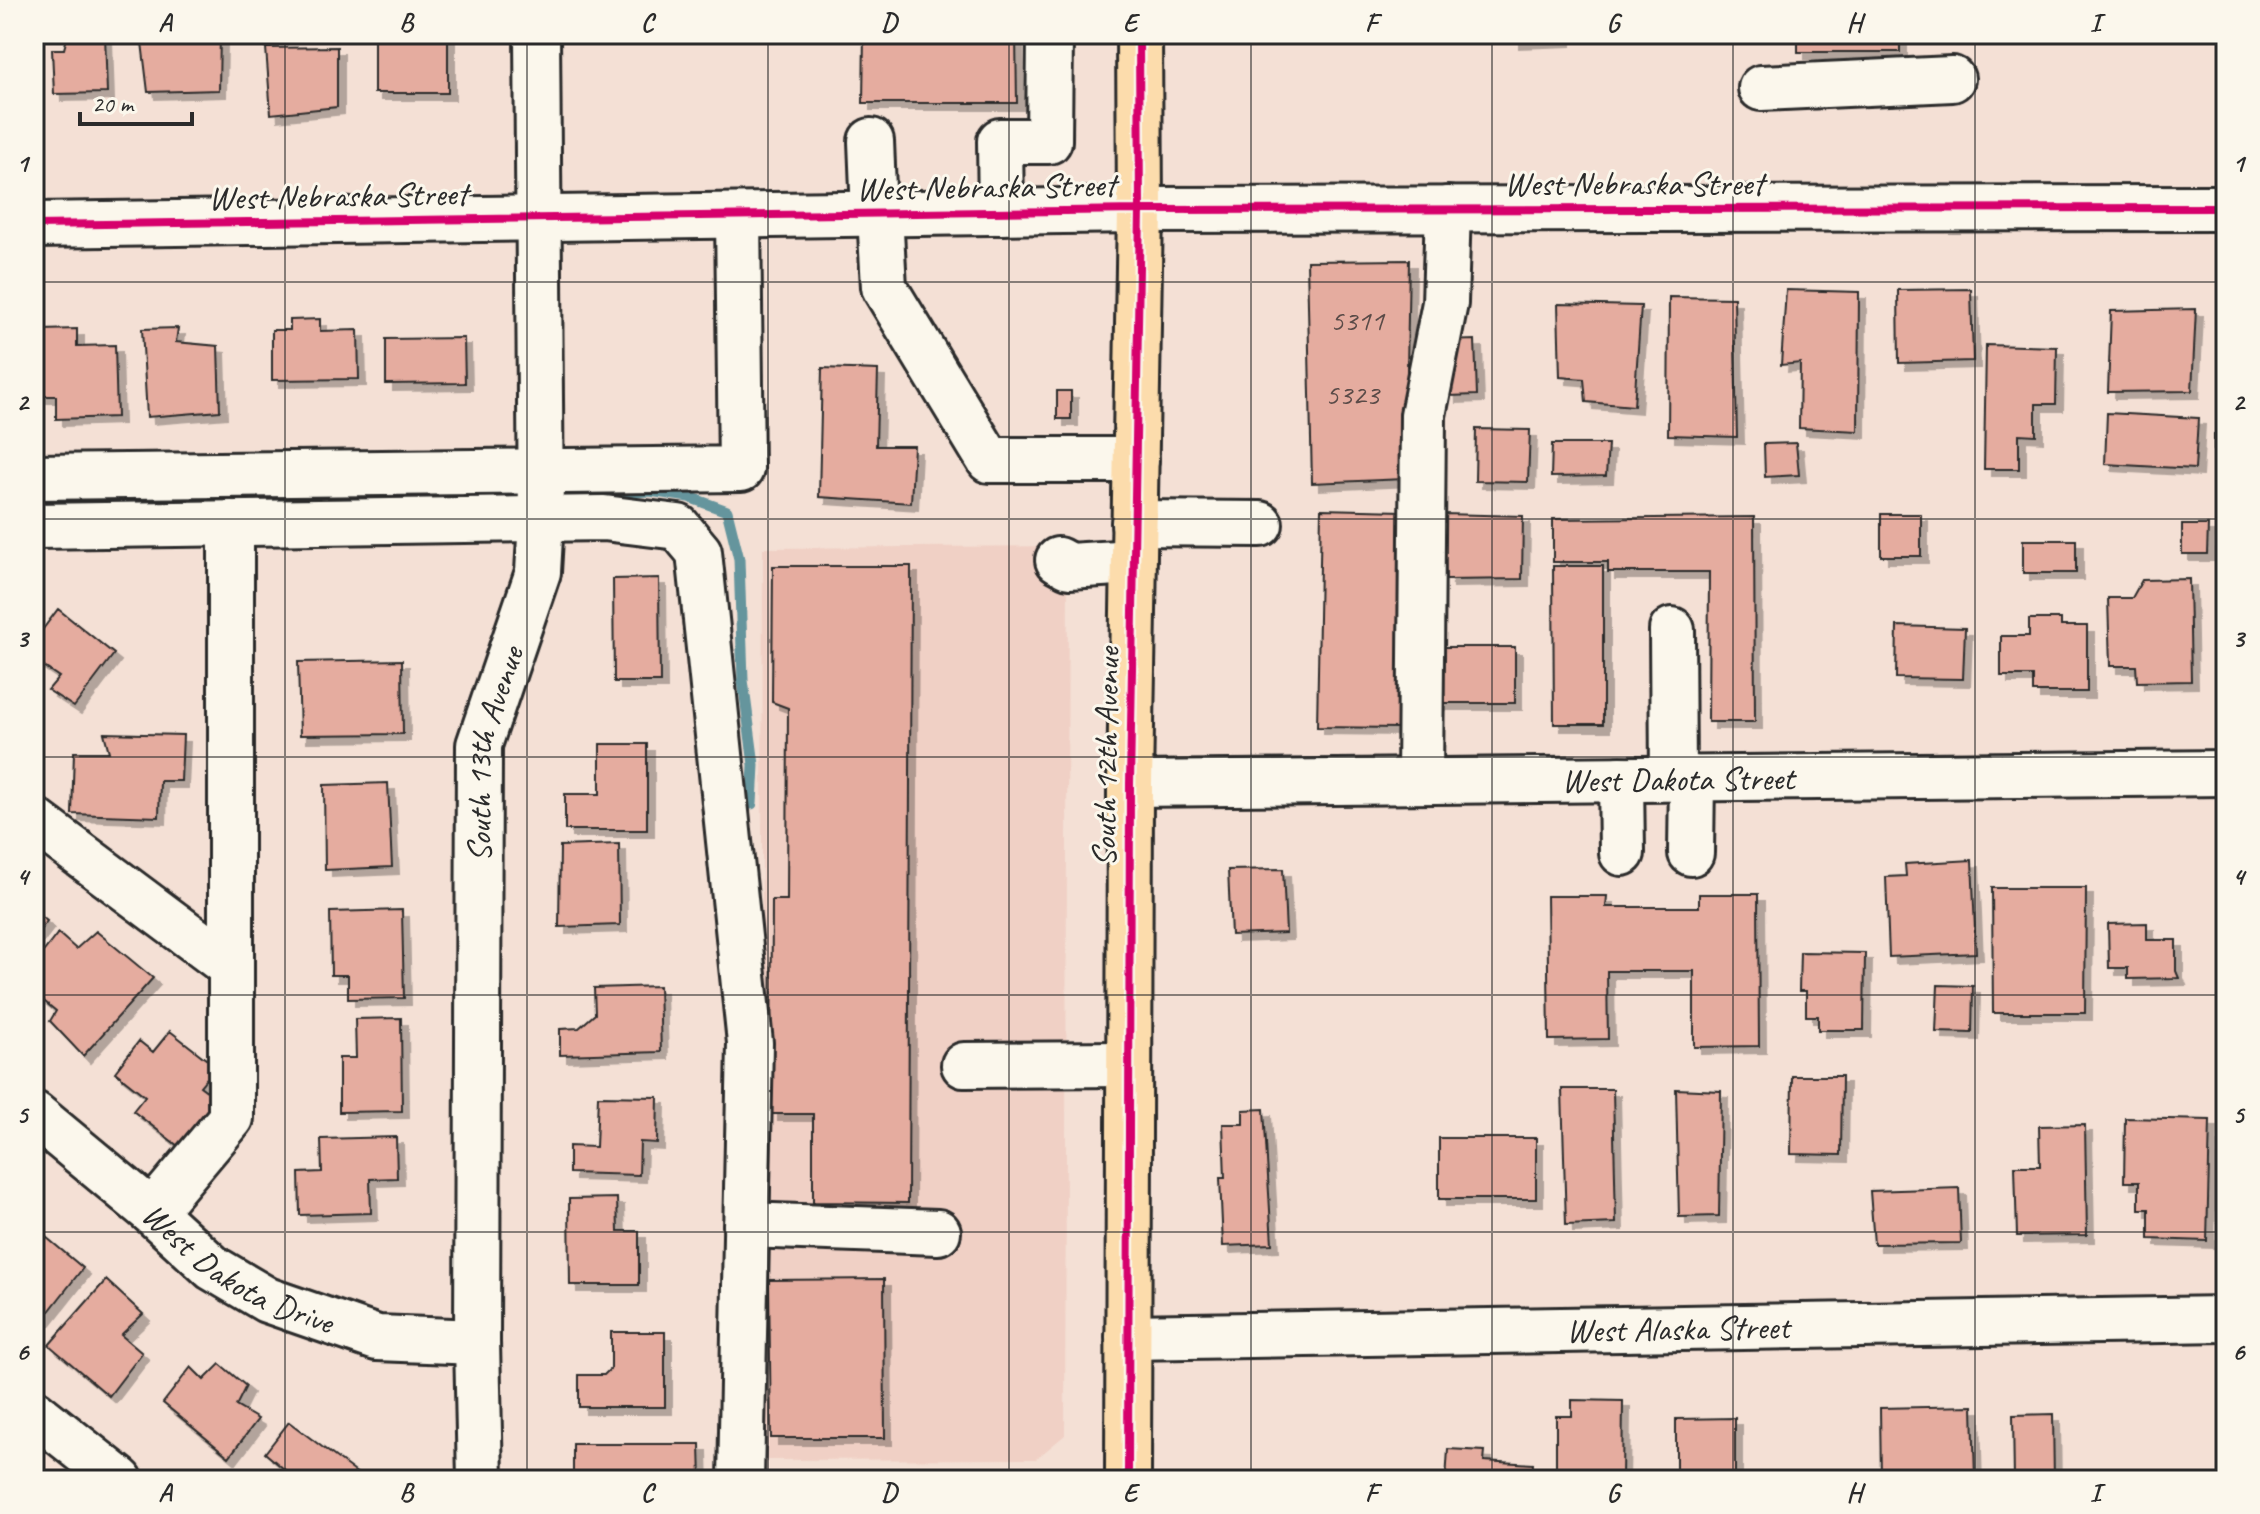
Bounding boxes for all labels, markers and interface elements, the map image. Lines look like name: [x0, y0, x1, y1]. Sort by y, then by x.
text: A: [158, 6, 173, 39]
text: B: [399, 6, 415, 39]
text: C: [641, 6, 657, 39]
text: D: [881, 6, 899, 39]
text: E: [1123, 6, 1141, 39]
text: F: [1365, 6, 1383, 39]
text: G: [1607, 6, 1623, 39]
text: H: [1847, 6, 1867, 39]
text: I: [2090, 6, 2107, 39]
scale bar: [80, 76, 192, 126]
text: 20 m: [92, 89, 135, 119]
text: 1: [16, 147, 31, 180]
text: 1: [2232, 147, 2247, 180]
street label: West Nebraska Street: [1504, 162, 1768, 205]
street label: West Nebraska Street: [856, 163, 1121, 210]
street label: West Nebraska Street: [208, 172, 473, 219]
house number: 5311: [1330, 301, 1386, 339]
house number: 5323: [1325, 375, 1382, 413]
text: 2: [16, 385, 30, 418]
text: 2: [2232, 385, 2246, 418]
text: 3: [16, 622, 30, 655]
text: 3: [2232, 622, 2246, 655]
street label: South 13th Avenue: [458, 639, 534, 862]
street label: South 12th Avenue: [1082, 645, 1129, 867]
street label: West Dakota Street: [1562, 756, 1798, 802]
text: 4: [16, 860, 31, 893]
text: 4: [2232, 860, 2247, 893]
text: 5: [16, 1098, 30, 1131]
text: 5: [2232, 1098, 2246, 1131]
street label: West Dakota Drive: [133, 1193, 341, 1344]
street label: West Alaska Street: [1566, 1305, 1794, 1352]
text: 6: [16, 1335, 30, 1368]
text: 6: [2232, 1335, 2246, 1368]
text: A: [158, 1476, 173, 1509]
text: B: [399, 1476, 415, 1509]
text: C: [641, 1476, 657, 1509]
text: D: [881, 1476, 899, 1509]
text: E: [1123, 1476, 1141, 1509]
text: F: [1365, 1476, 1383, 1509]
text: G: [1607, 1476, 1623, 1509]
text: H: [1847, 1476, 1867, 1509]
text: I: [2090, 1476, 2107, 1509]

